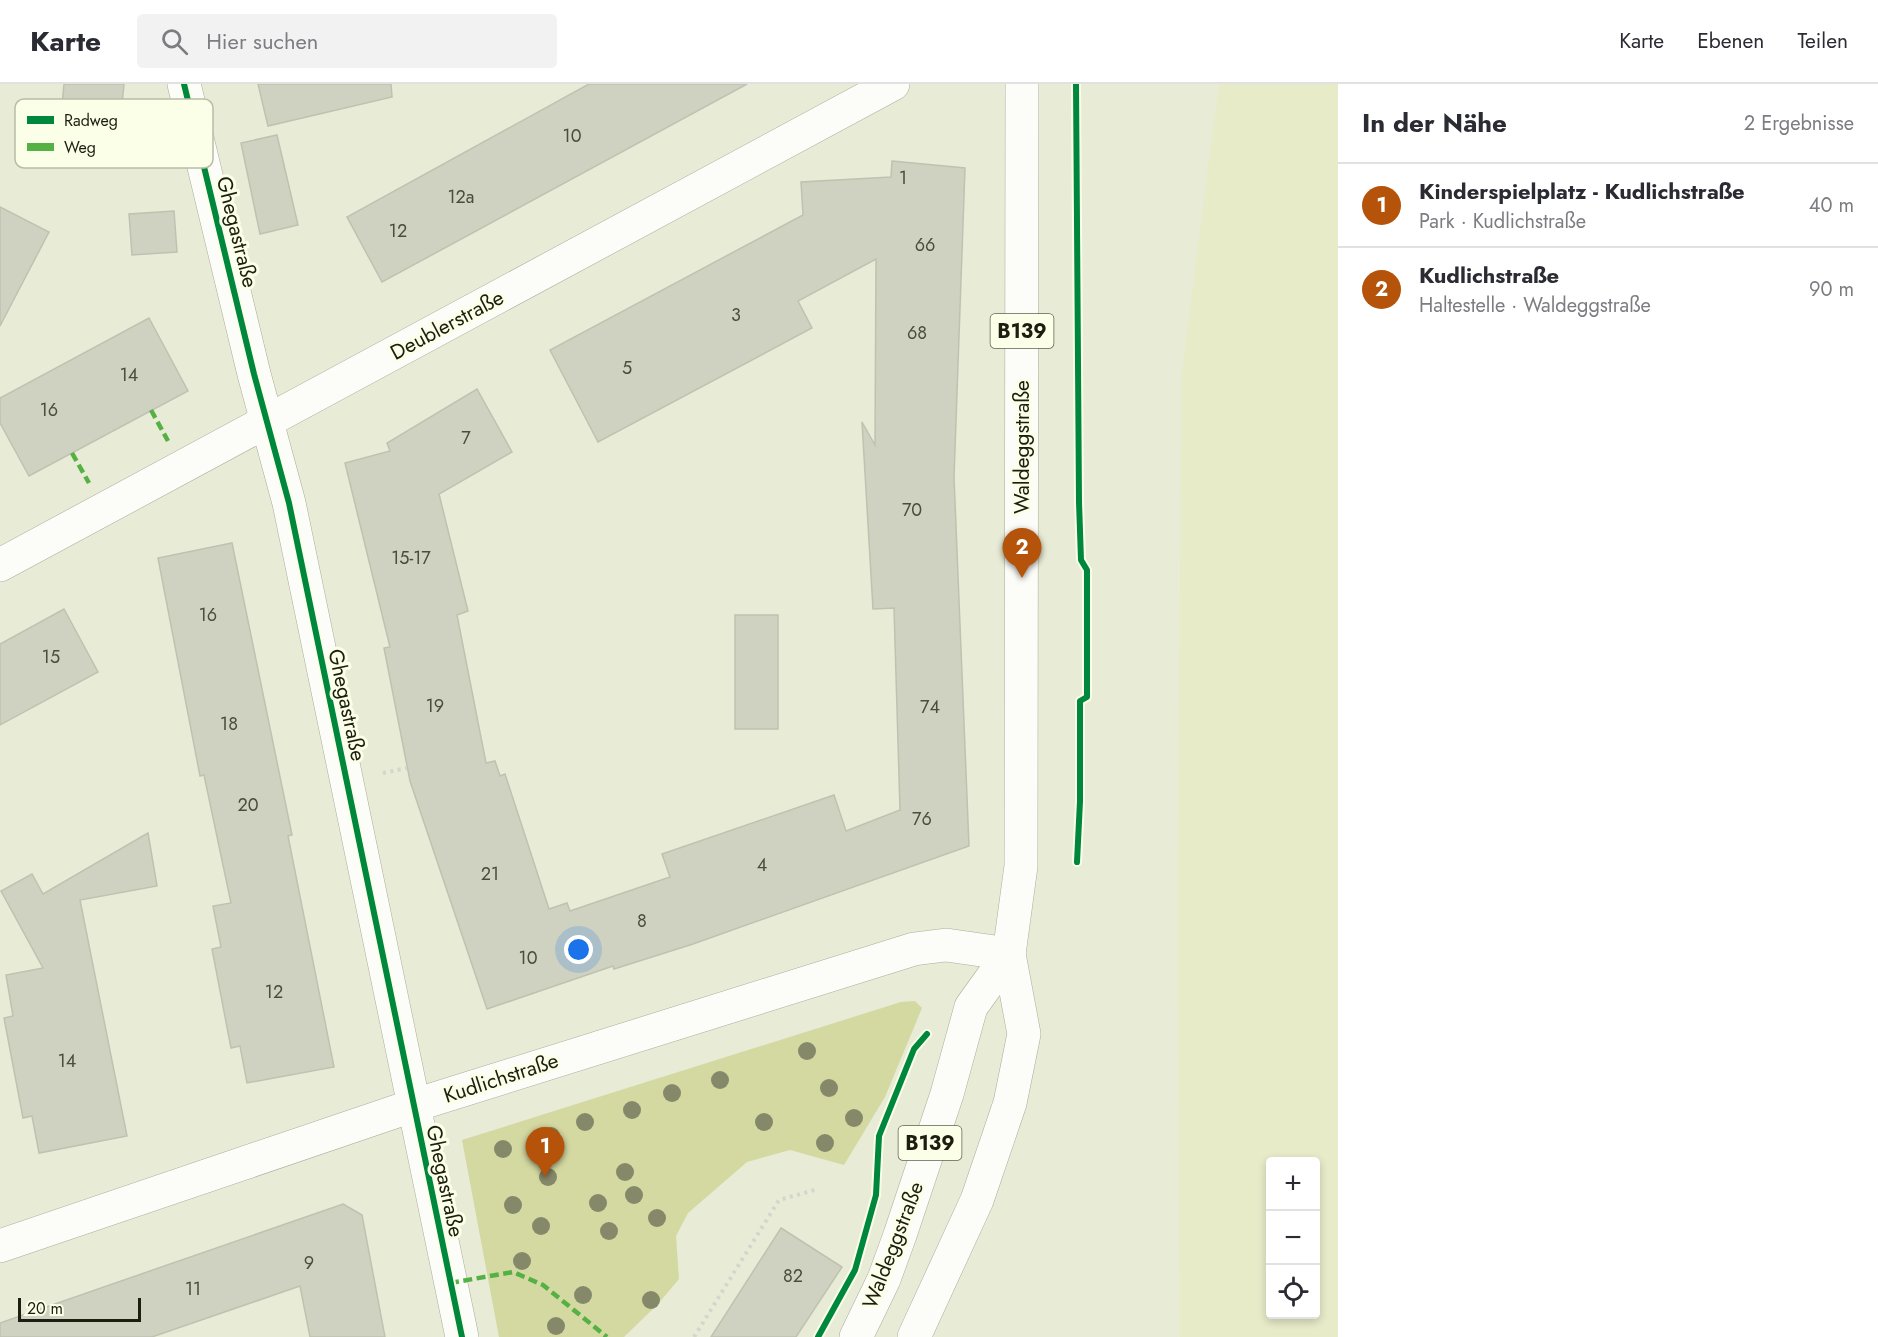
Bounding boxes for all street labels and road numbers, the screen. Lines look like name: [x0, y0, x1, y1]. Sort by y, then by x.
street label: Ghegastraße: [209, 173, 265, 291]
street label: Deublerstraße: [385, 282, 509, 367]
road number: B139: [990, 314, 1054, 348]
street label: Waldeggstraße: [1007, 380, 1037, 514]
street label: Ghegastraße: [321, 646, 374, 764]
street label: Kudlichstraße: [440, 1045, 562, 1111]
street label: Ghegastraße: [419, 1122, 472, 1240]
road number: B139: [898, 1126, 962, 1160]
street label: Waldeggstraße: [855, 1177, 931, 1313]

